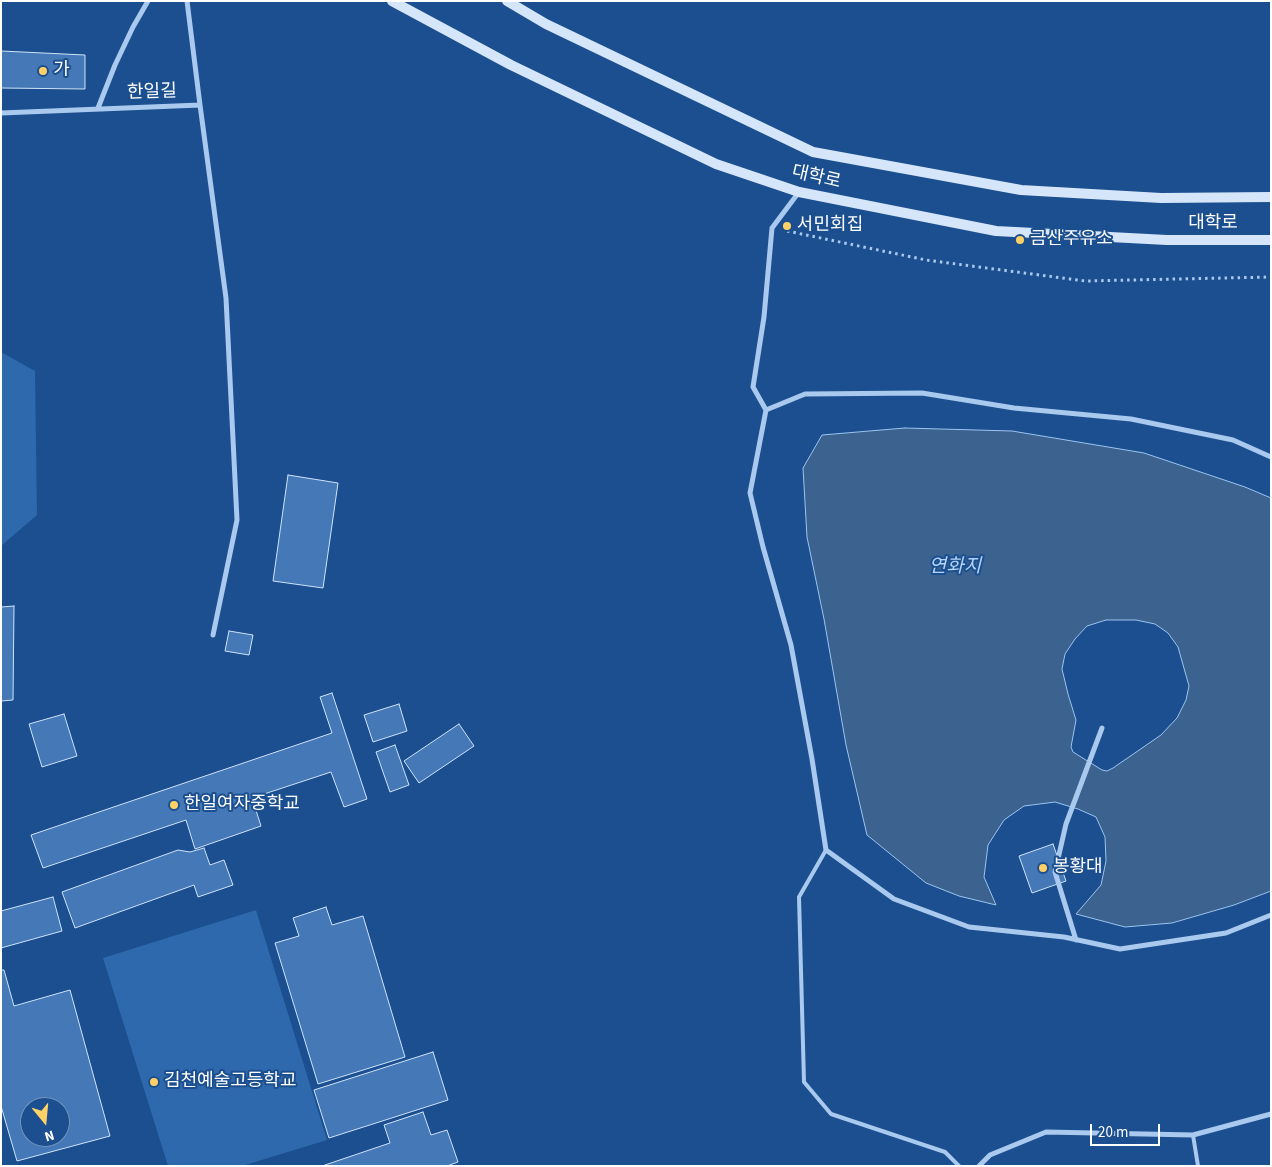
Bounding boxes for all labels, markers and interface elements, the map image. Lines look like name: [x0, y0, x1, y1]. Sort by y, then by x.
place label: 가: [53, 60, 70, 82]
marker: 가: [37, 65, 49, 77]
street label: 한일길: [127, 81, 177, 105]
street label: 대학로: [789, 162, 843, 194]
street label: 대학로: [1188, 213, 1238, 235]
place label: 서민회집: [797, 215, 863, 237]
marker: 서민회집: [781, 220, 793, 232]
place label: 금산주유소: [1030, 229, 1113, 251]
marker: 금산주유소: [1014, 234, 1026, 246]
water label: 연화지: [929, 557, 981, 579]
place label: 한일여자중학교: [184, 794, 300, 816]
marker: 한일여자중학교: [168, 799, 180, 811]
place label: 봉황대: [1053, 857, 1103, 879]
marker: 봉황대: [1037, 862, 1049, 874]
place label: 김천예술고등학교: [164, 1071, 296, 1093]
marker: 김천예술고등학교: [148, 1076, 160, 1088]
north arrow: [20, 1097, 70, 1147]
scale bar: [1092, 1114, 1162, 1146]
text: 20 m: [1098, 1122, 1128, 1143]
text: N: [42, 1124, 56, 1146]

